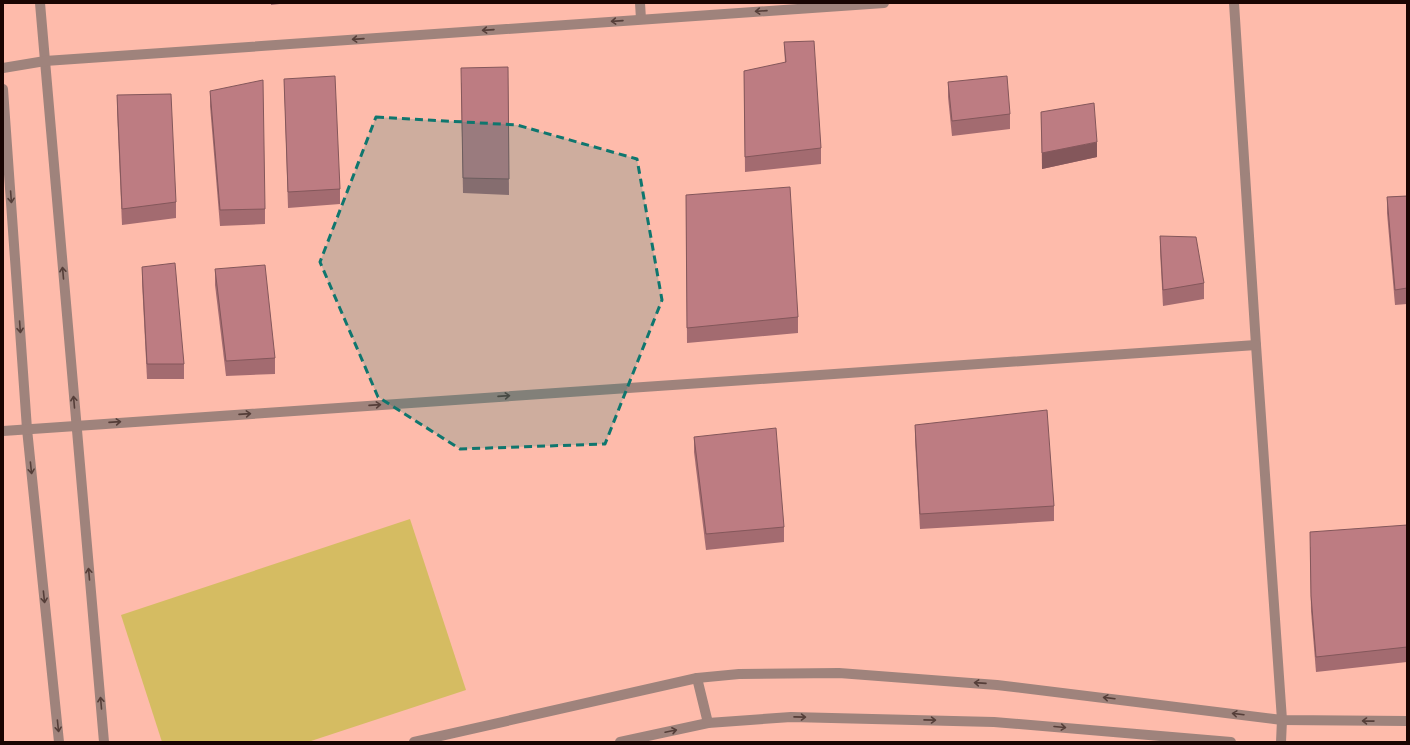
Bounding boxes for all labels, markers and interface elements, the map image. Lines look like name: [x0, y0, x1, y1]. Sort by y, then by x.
one-way arrow: [755, 8, 768, 15]
one-way arrow: [611, 17, 624, 24]
one-way arrow: [482, 26, 495, 33]
one-way arrow: [352, 35, 365, 43]
one-way arrow: [7, 191, 14, 204]
one-way arrow: [60, 267, 67, 280]
one-way arrow: [16, 320, 23, 333]
one-way arrow: [497, 393, 510, 400]
one-way arrow: [71, 396, 78, 409]
one-way arrow: [368, 401, 381, 408]
one-way arrow: [238, 410, 251, 417]
one-way arrow: [108, 419, 121, 426]
one-way arrow: [27, 461, 34, 474]
one-way arrow: [86, 568, 93, 581]
one-way arrow: [40, 590, 48, 603]
one-way arrow: [974, 680, 987, 687]
one-way arrow: [1103, 695, 1116, 702]
one-way arrow: [97, 697, 105, 710]
one-way arrow: [1232, 710, 1245, 718]
one-way arrow: [793, 714, 806, 721]
one-way arrow: [923, 716, 936, 724]
one-way arrow: [1362, 717, 1375, 725]
one-way arrow: [54, 719, 61, 732]
one-way arrow: [1053, 724, 1066, 731]
one-way arrow: [665, 726, 678, 734]

